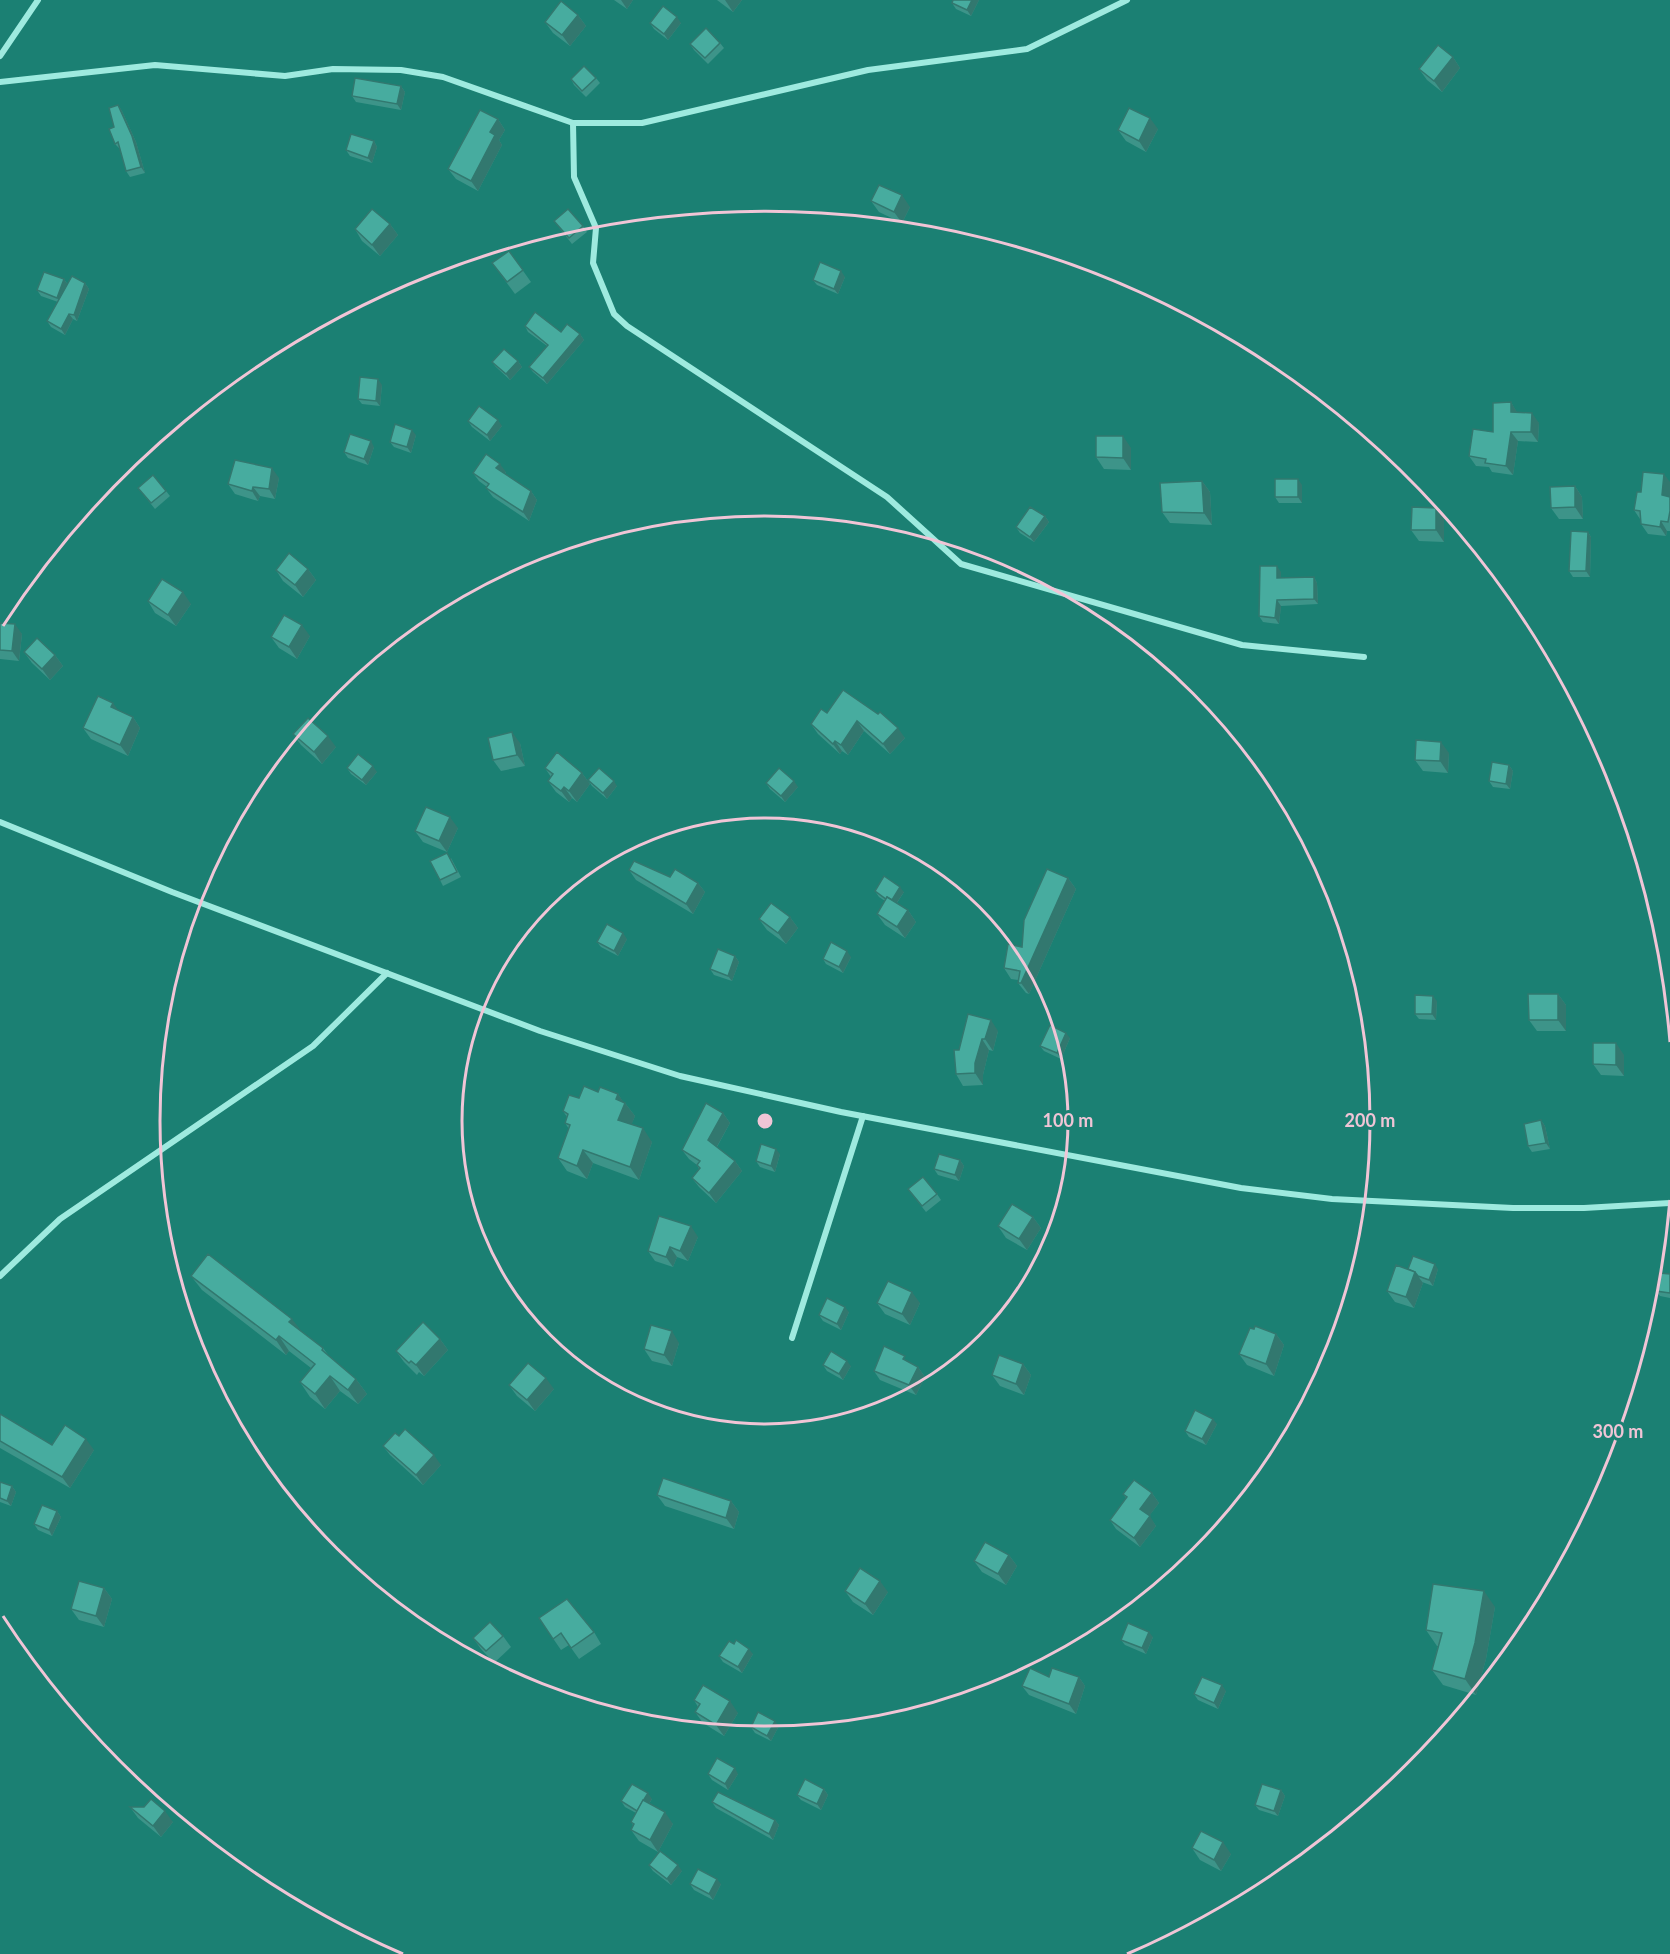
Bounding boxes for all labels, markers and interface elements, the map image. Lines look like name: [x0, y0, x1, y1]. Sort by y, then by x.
text: 100 m: [1043, 1109, 1093, 1131]
text: 200 m: [1345, 1109, 1395, 1131]
centre of rings: [755, 1111, 775, 1131]
text: 300 m: [1593, 1420, 1643, 1442]

